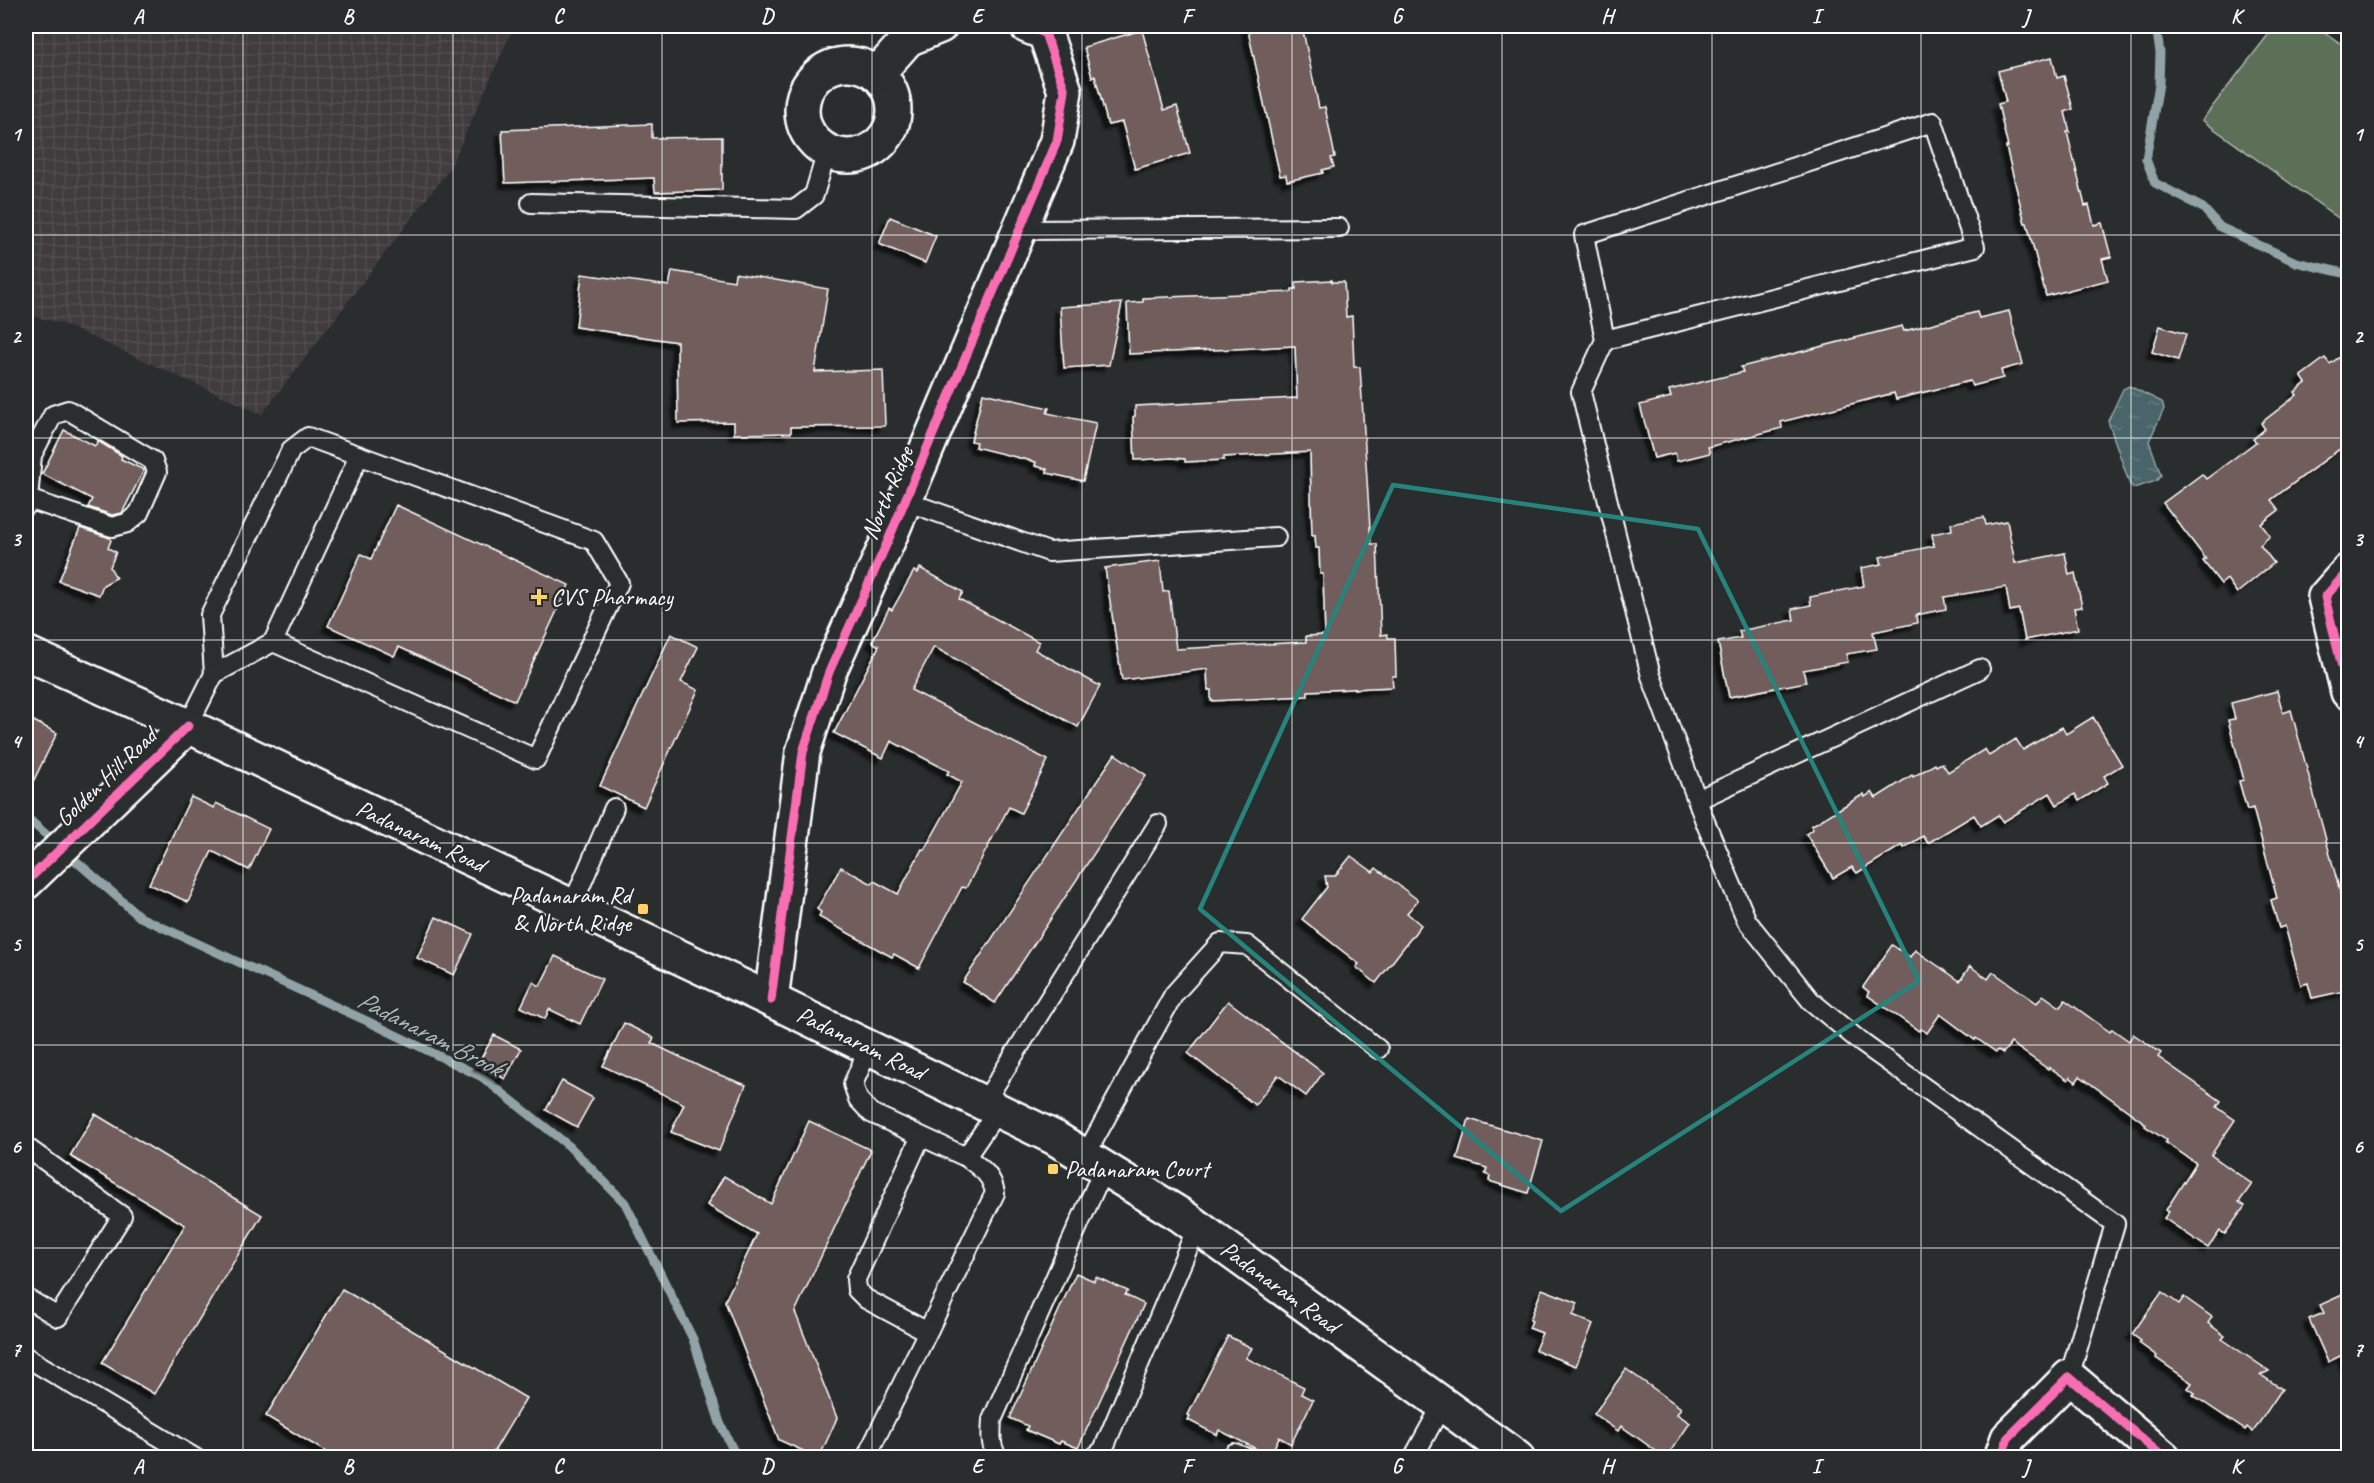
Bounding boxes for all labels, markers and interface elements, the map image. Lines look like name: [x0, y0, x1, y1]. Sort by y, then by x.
text: A: [133, 4, 145, 29]
text: B: [343, 4, 355, 29]
text: C: [553, 4, 565, 29]
text: D: [761, 4, 775, 29]
text: E: [972, 4, 986, 29]
text: F: [1182, 4, 1196, 29]
text: G: [1392, 4, 1405, 29]
text: H: [1601, 4, 1616, 29]
text: I: [1812, 4, 1825, 29]
text: J: [2021, 4, 2033, 29]
text: K: [2231, 4, 2245, 29]
text: 1: [12, 122, 23, 147]
text: 1: [2354, 122, 2365, 147]
text: 2: [12, 324, 23, 349]
text: 2: [2354, 324, 2365, 349]
street label: North Ridge: [854, 440, 921, 544]
text: 3: [12, 527, 23, 552]
text: 3: [2354, 527, 2365, 552]
place label: CVS Pharmacy: [551, 582, 675, 612]
marker: CVS Pharmacy: [532, 590, 546, 604]
street label: Golden Hill Road: [49, 719, 166, 833]
text: 4: [12, 729, 24, 754]
text: 4: [2354, 729, 2366, 754]
street label: Padanaram Road: [352, 793, 494, 880]
place label: Padanaram Rd & North Ridge: [510, 880, 635, 938]
marker: Padanaram Rd & North Ridge: [636, 902, 650, 916]
text: 5: [12, 932, 23, 957]
text: 5: [2354, 932, 2365, 957]
water label: Padanaram Brook: [352, 983, 512, 1086]
street label: Padanaram Road: [792, 999, 933, 1089]
text: 6: [11, 1134, 22, 1159]
text: 6: [2353, 1134, 2364, 1159]
place label: Padanaram Court: [1065, 1154, 1212, 1184]
marker: Padanaram Court: [1046, 1162, 1060, 1176]
street label: Padanaram Road: [1215, 1234, 1348, 1342]
text: 7: [12, 1337, 23, 1362]
text: 7: [2354, 1337, 2365, 1362]
text: A: [133, 1454, 145, 1479]
text: B: [343, 1454, 355, 1479]
text: C: [553, 1454, 565, 1479]
text: D: [761, 1454, 775, 1479]
text: E: [972, 1454, 986, 1479]
text: F: [1182, 1454, 1196, 1479]
text: G: [1392, 1454, 1405, 1479]
text: H: [1601, 1454, 1616, 1479]
text: I: [1812, 1454, 1825, 1479]
text: J: [2021, 1454, 2033, 1479]
text: K: [2231, 1454, 2245, 1479]

